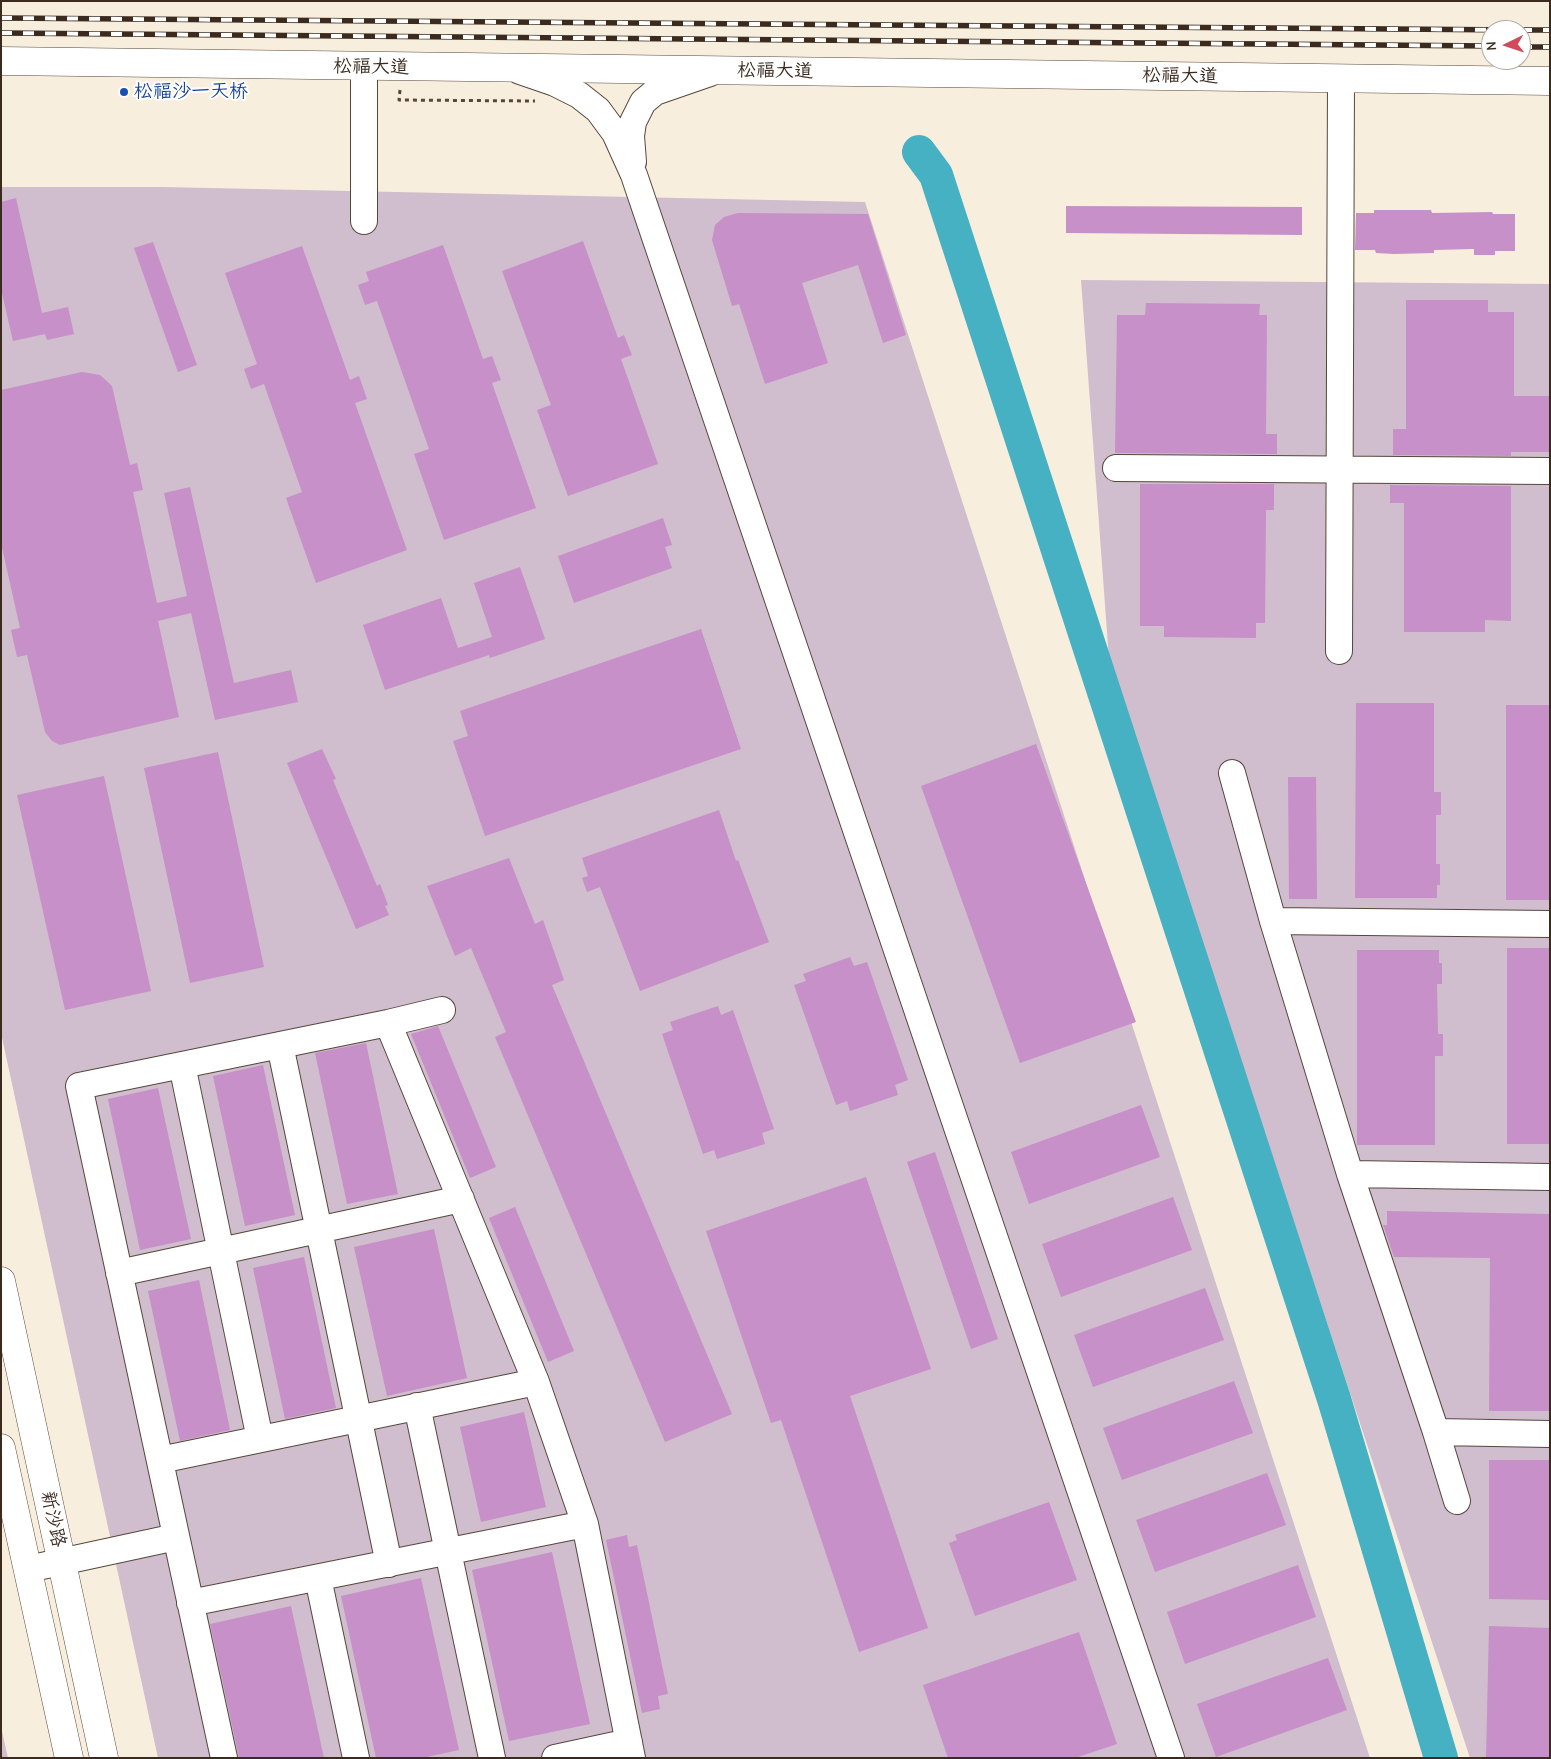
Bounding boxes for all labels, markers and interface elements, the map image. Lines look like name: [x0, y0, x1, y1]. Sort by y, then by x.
north arrow: [1481, 20, 1531, 70]
text: N: [1483, 41, 1500, 51]
street label: 松福大道: [333, 55, 409, 79]
street label: 松福大道: [737, 59, 813, 83]
street label: 松福大道: [1142, 64, 1218, 88]
place label: 松福沙一天桥: [134, 81, 248, 103]
marker: 松福沙一天桥: [118, 86, 130, 98]
street label: 新沙路: [36, 1489, 70, 1549]

